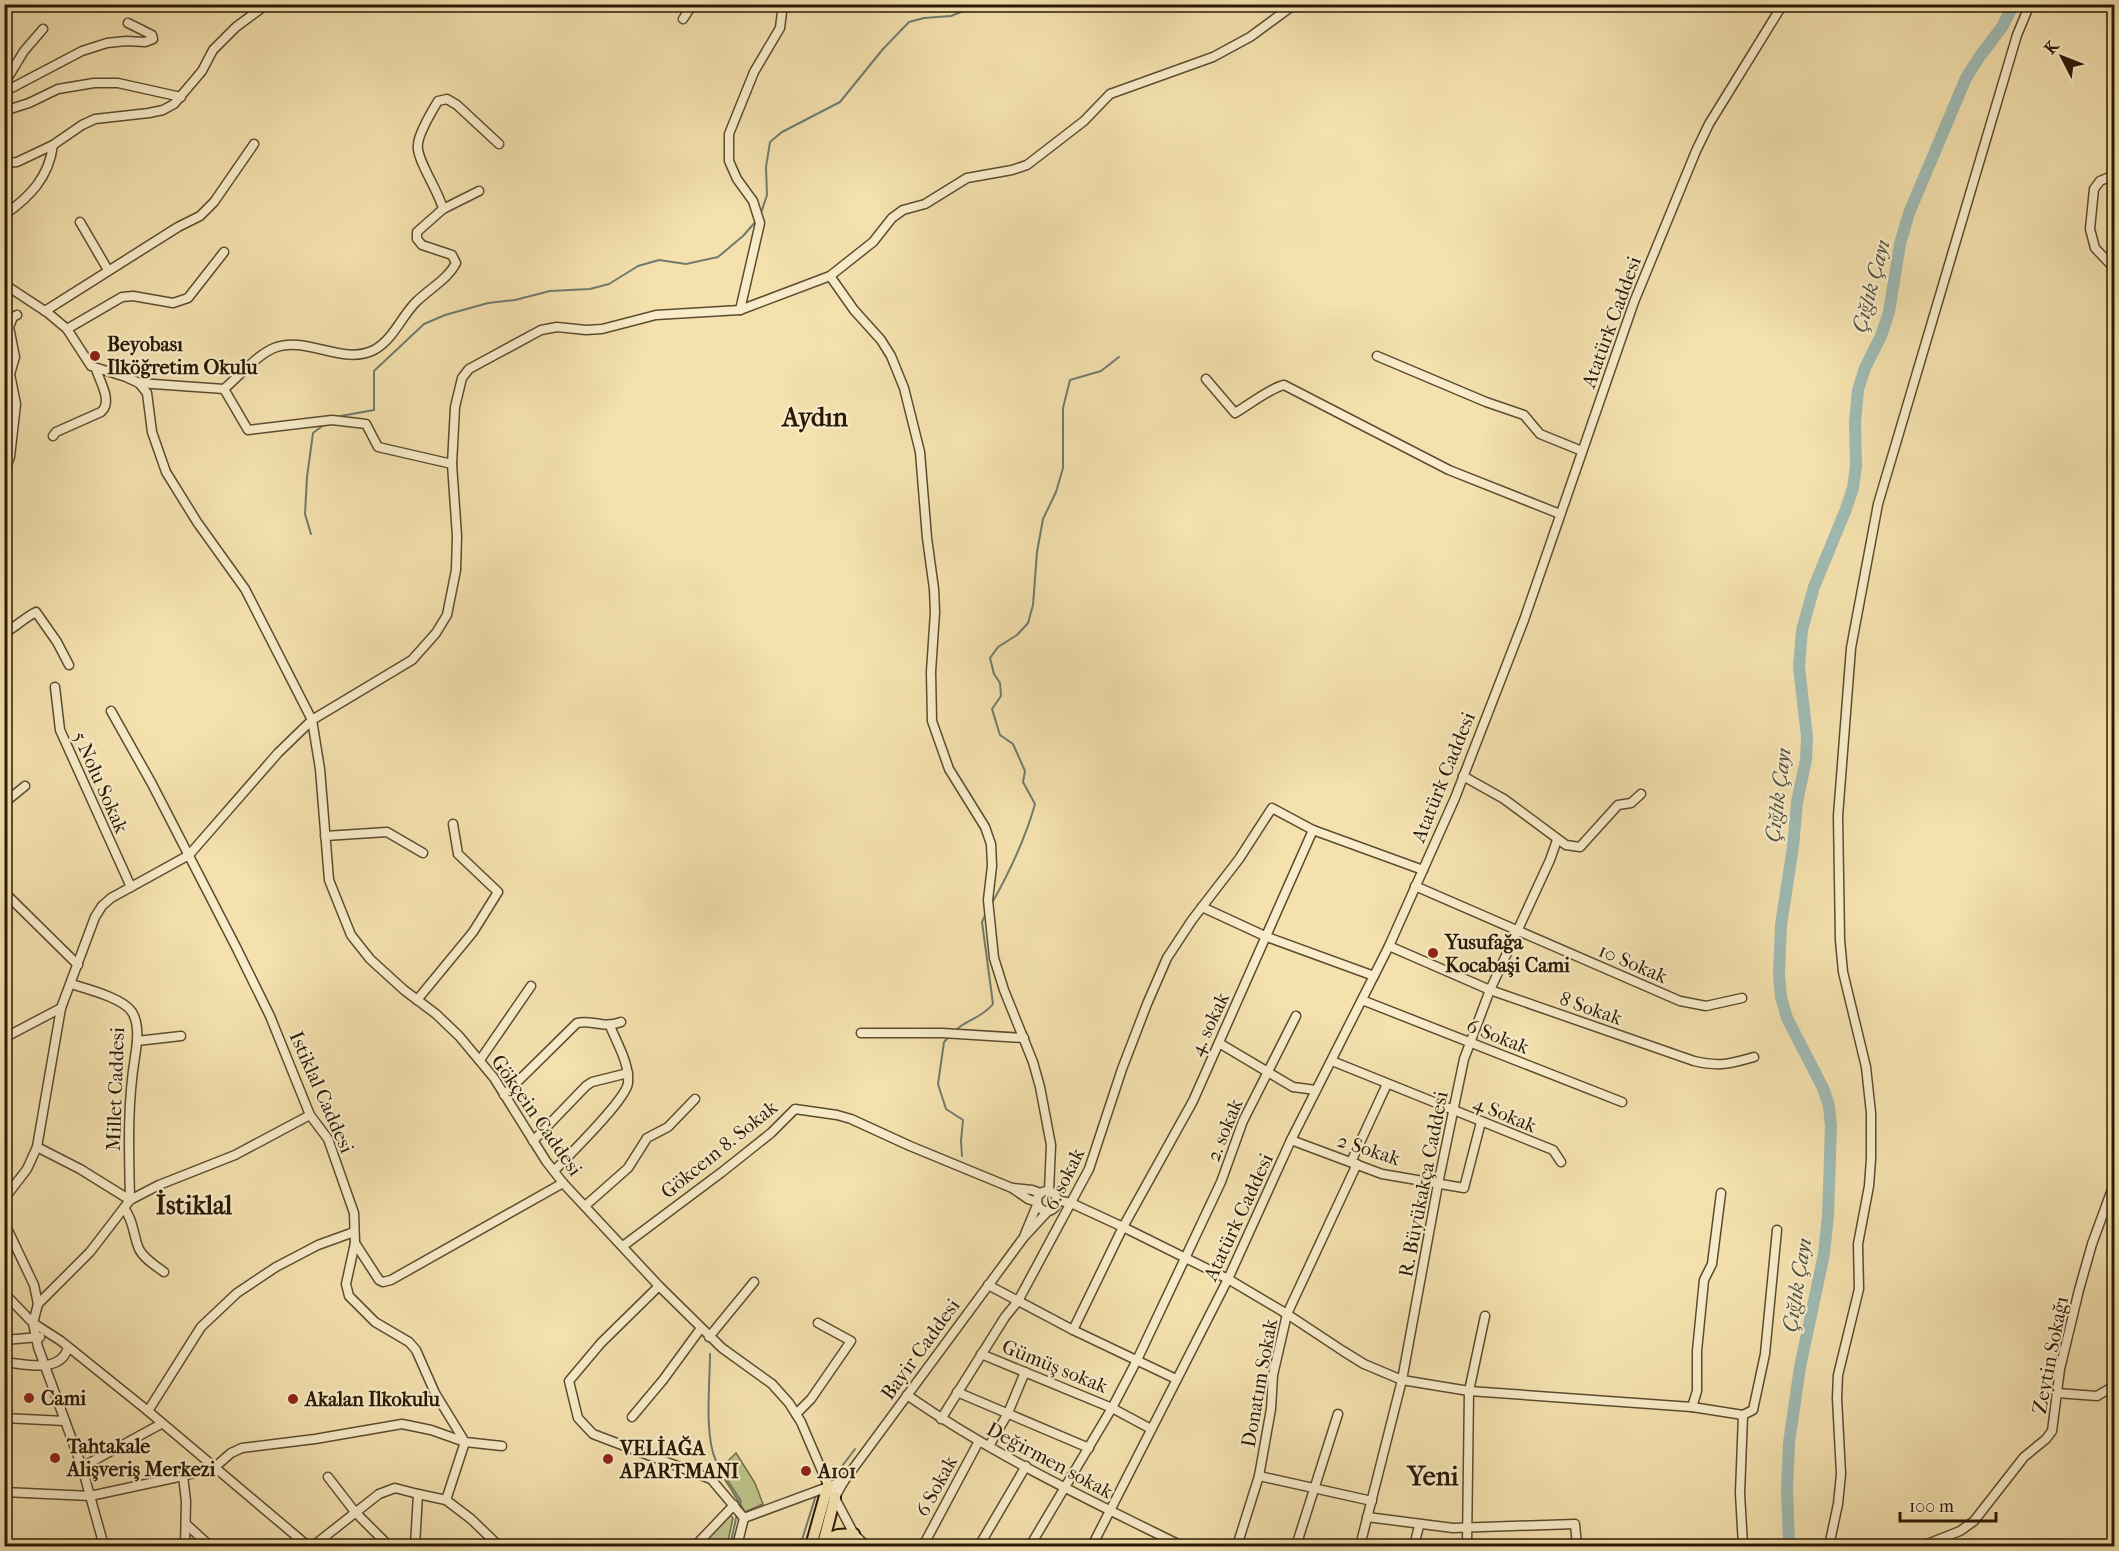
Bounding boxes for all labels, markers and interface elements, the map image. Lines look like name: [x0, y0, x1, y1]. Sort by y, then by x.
north arrow: [2032, 27, 2092, 87]
text: K: [2040, 36, 2063, 58]
water label: Çığlık Çayı: [1847, 237, 1895, 335]
street label: Atatürk Caddesi: [1577, 253, 1646, 392]
place label: Beyobası Ilköğretim Okulu: [107, 333, 258, 379]
marker: Beyobası Ilköğretim Okulu: [88, 349, 102, 363]
district label: Aydın: [780, 402, 849, 433]
street label: Atatürk Caddesi: [1407, 709, 1480, 847]
street label: 5 Nolu Sokak: [68, 728, 133, 837]
water label: Çığlık Çayı: [1760, 746, 1796, 844]
place label: Yusufağa Kocabaşi Cami: [1444, 931, 1571, 978]
street label: 10 Sokak: [1595, 939, 1671, 988]
marker: Yusufağa Kocabaşi Cami: [1426, 946, 1440, 960]
street label: 8 Sokak: [1557, 987, 1626, 1030]
street label: 4. sokak: [1185, 988, 1234, 1060]
street label: 6 Sokak: [1463, 1014, 1533, 1059]
street label: Millet Caddesi: [102, 1027, 129, 1151]
street label: Istiklal Caddesi: [284, 1028, 359, 1157]
street label: Gökçein Caddesi: [486, 1050, 587, 1180]
street label: R. Büyükakça Caddesi: [1394, 1089, 1453, 1279]
street label: 4 Sokak: [1470, 1091, 1540, 1138]
street label: Gökceın 8. Sokak: [656, 1095, 783, 1203]
street label: 2. sokak: [1202, 1095, 1248, 1165]
street label: 2 Sokak: [1335, 1129, 1404, 1171]
street label: 6. sokak: [1040, 1144, 1090, 1214]
street label: Atatürk Caddesi: [1198, 1150, 1278, 1286]
district label: İstiklal: [156, 1189, 233, 1221]
water label: Çığlık Çayı: [1778, 1236, 1816, 1334]
street label: Bayir Caddesi: [876, 1294, 965, 1404]
street label: Zeytin Sokağı: [2028, 1294, 2073, 1416]
street label: Donatım Sokak: [1237, 1316, 1282, 1449]
street label: Gümüş sokak: [999, 1335, 1112, 1398]
place label: Cami: [41, 1387, 87, 1410]
place label: Akalan Ilkokulu: [303, 1388, 440, 1411]
marker: Cami: [22, 1391, 36, 1405]
marker: Akalan Ilkokulu: [286, 1392, 300, 1406]
street label: Değirmen sokak: [983, 1417, 1117, 1504]
place label: Tahtakale Alişveriş Merkezi: [65, 1435, 216, 1482]
place label: VELİAĞA APARTMANI: [618, 1435, 739, 1483]
marker: Tahtakale Alişveriş Merkezi: [48, 1451, 62, 1465]
street label: 6 Sokak: [911, 1451, 962, 1520]
marker: VELİAĞA APARTMANI: [601, 1452, 615, 1466]
place label: A101: [816, 1460, 856, 1483]
district label: Yeni: [1405, 1461, 1459, 1492]
marker: A101: [799, 1464, 813, 1478]
scale bar: [1900, 1485, 1996, 1523]
text: 100 m: [1909, 1496, 1954, 1517]

